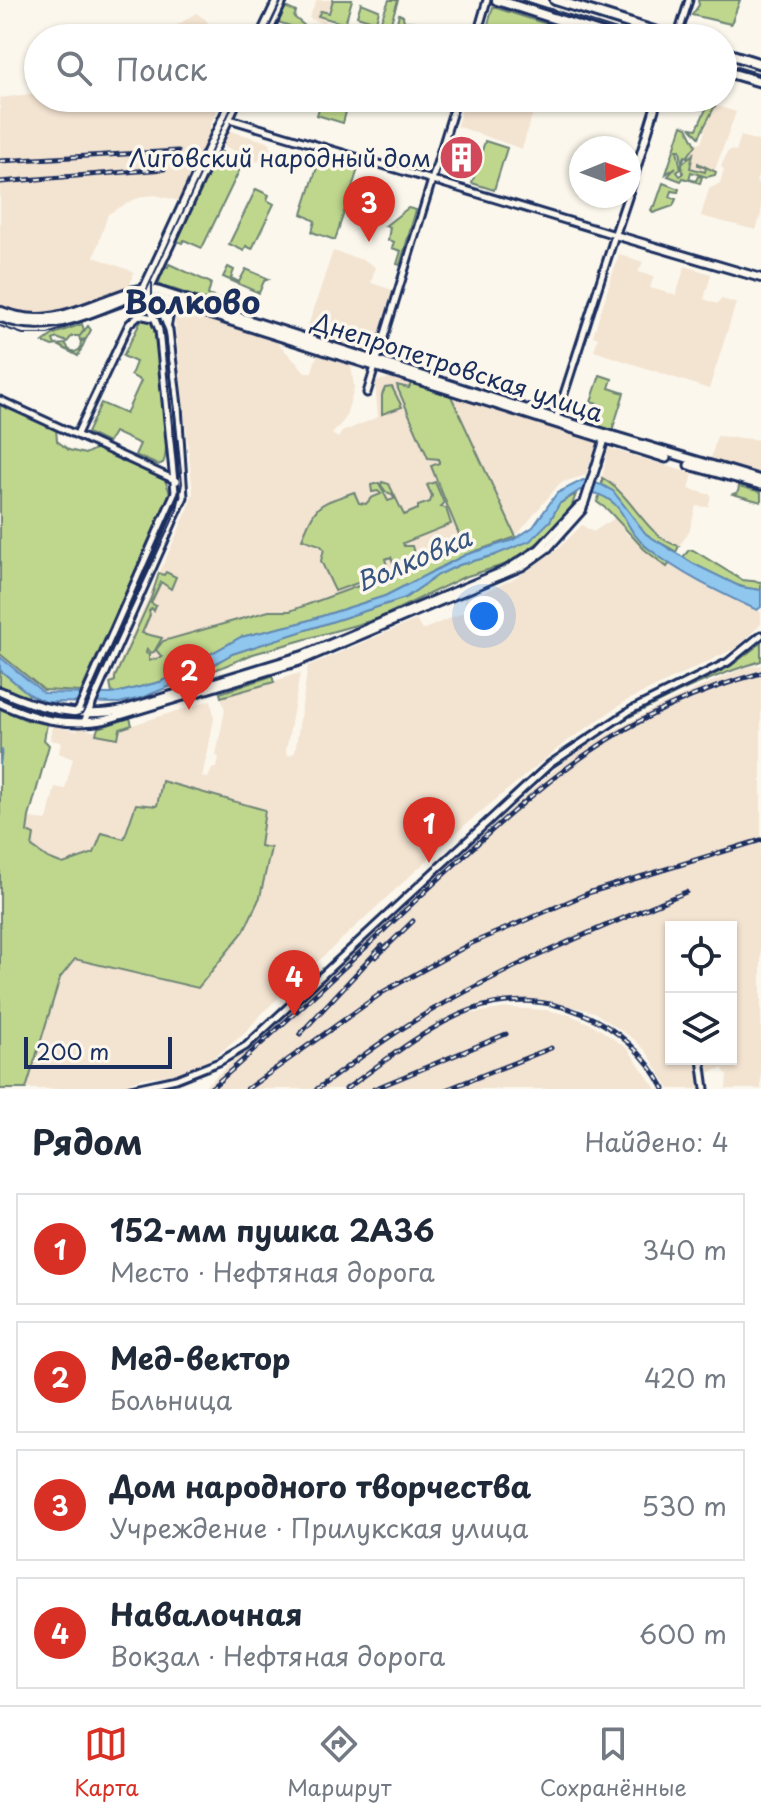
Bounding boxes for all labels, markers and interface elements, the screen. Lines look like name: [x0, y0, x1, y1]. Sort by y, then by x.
search box: [24, 24, 737, 112]
icon: search: [52, 46, 96, 90]
text: Поиск: [116, 46, 207, 91]
building icon: Лиговский народный дом: [438, 133, 486, 181]
north arrow: [569, 136, 641, 208]
place label: Лиговский народный дом: [129, 139, 431, 175]
pin: 3: [343, 176, 395, 242]
district label: Волково: [124, 277, 260, 325]
street label: Днепропетровская улица: [307, 302, 608, 430]
water label: Волковка: [349, 517, 478, 601]
your location: [464, 596, 504, 636]
pin: 2: [163, 644, 215, 710]
pin: 1: [403, 797, 455, 863]
map controls: [665, 921, 737, 1065]
button: locate: [665, 921, 737, 993]
pin: 4: [268, 950, 320, 1016]
button: layers: [665, 993, 737, 1065]
scale bar: [24, 1033, 172, 1069]
text: 200 m: [36, 1034, 109, 1067]
text: Рядом: [32, 1115, 143, 1167]
text: Найдено: 4: [584, 1122, 729, 1161]
text: 152-мм пушка 2А36: [110, 1207, 434, 1252]
text: 1: [54, 1230, 66, 1269]
text: 340 m: [642, 1230, 727, 1269]
text: Место · Нефтяная дорога: [110, 1252, 435, 1291]
text: Мед-вектор: [110, 1335, 290, 1380]
text: 2: [51, 1358, 69, 1397]
text: 420 m: [644, 1358, 727, 1397]
text: Больница: [110, 1380, 232, 1419]
text: Дом народного творчества: [110, 1463, 531, 1508]
text: 3: [51, 1486, 69, 1525]
text: 530 m: [641, 1486, 727, 1525]
text: Учреждение · Прилукская улица: [110, 1508, 528, 1547]
text: Навалочная: [110, 1591, 302, 1636]
text: 4: [51, 1614, 69, 1653]
text: 600 m: [639, 1614, 727, 1653]
text: Вокзал · Нефтяная дорога: [110, 1636, 445, 1675]
tab: Карта: [74, 1722, 139, 1803]
tab: Маршрут: [287, 1722, 391, 1803]
tab: Сохранённые: [540, 1722, 687, 1803]

